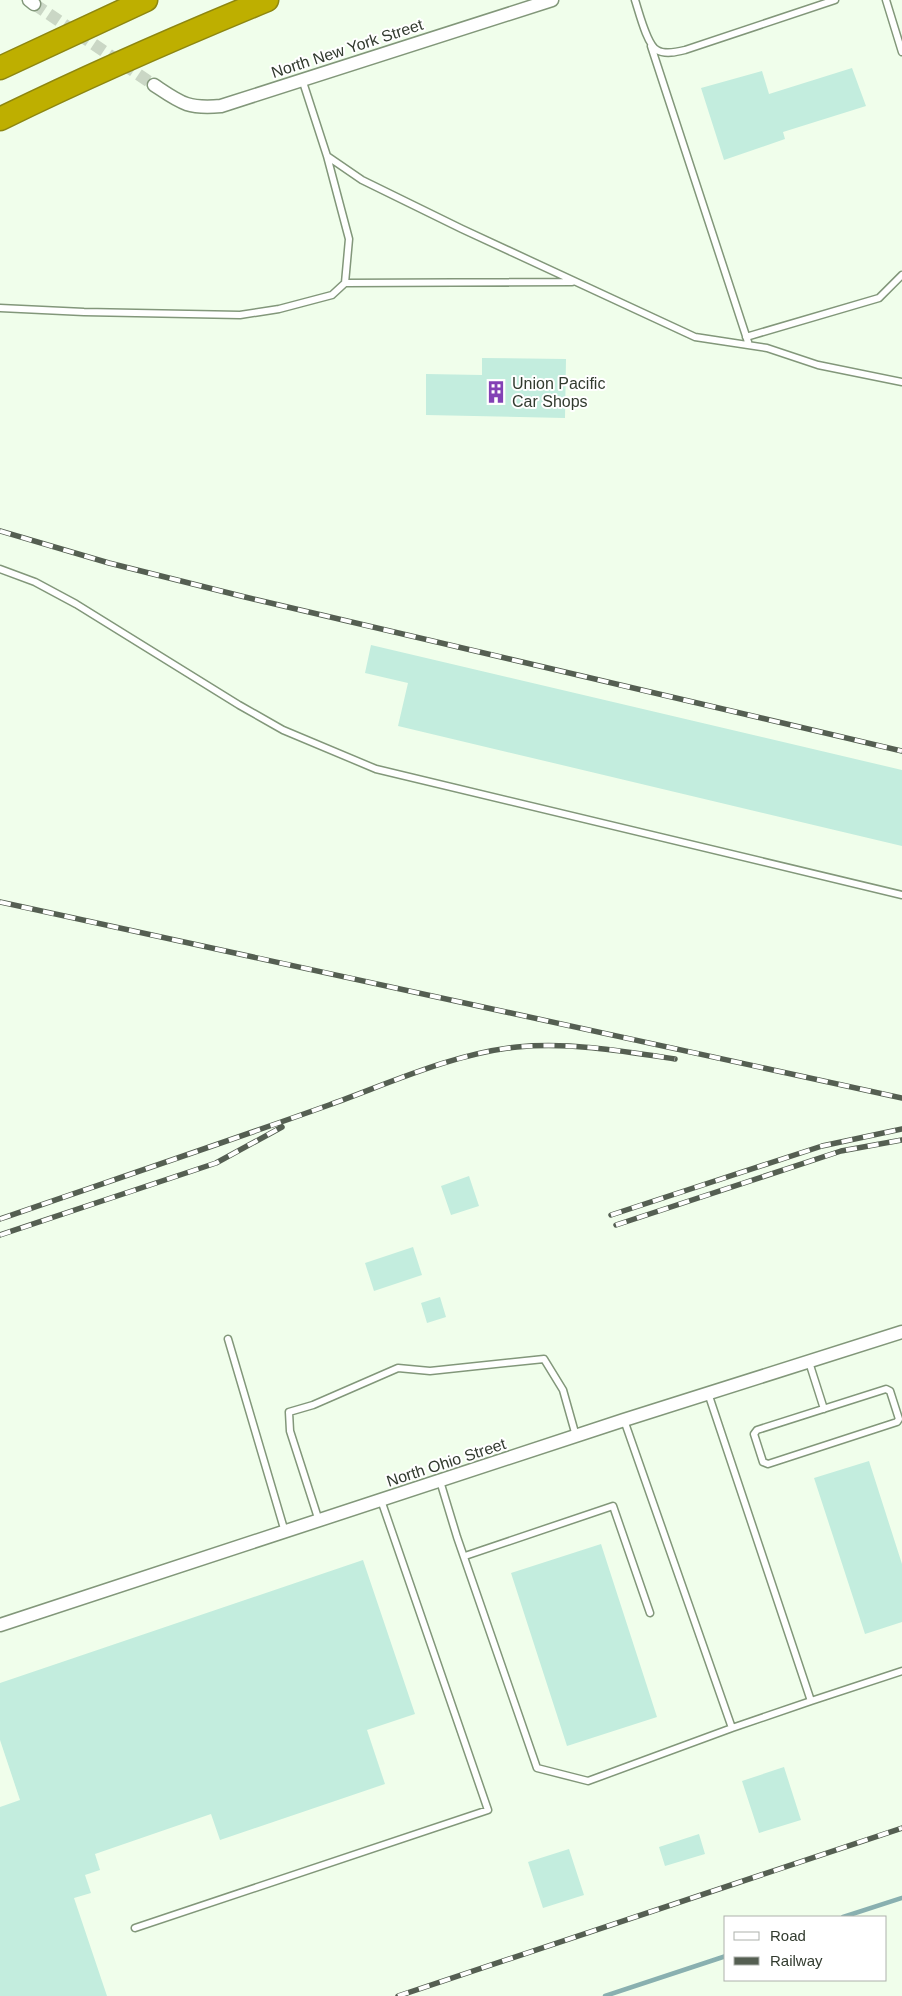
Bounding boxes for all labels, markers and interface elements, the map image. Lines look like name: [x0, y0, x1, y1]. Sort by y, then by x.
street label: North New York Street: [269, 16, 426, 81]
place label: Union Pacific Car Shops: [512, 375, 605, 410]
building icon: Union Pacific Car Shops: [483, 379, 509, 405]
street label: North Ohio Street: [384, 1435, 509, 1490]
legend: [724, 1916, 887, 1981]
text: Road: [770, 1927, 806, 1944]
text: Railway: [770, 1952, 823, 1969]

